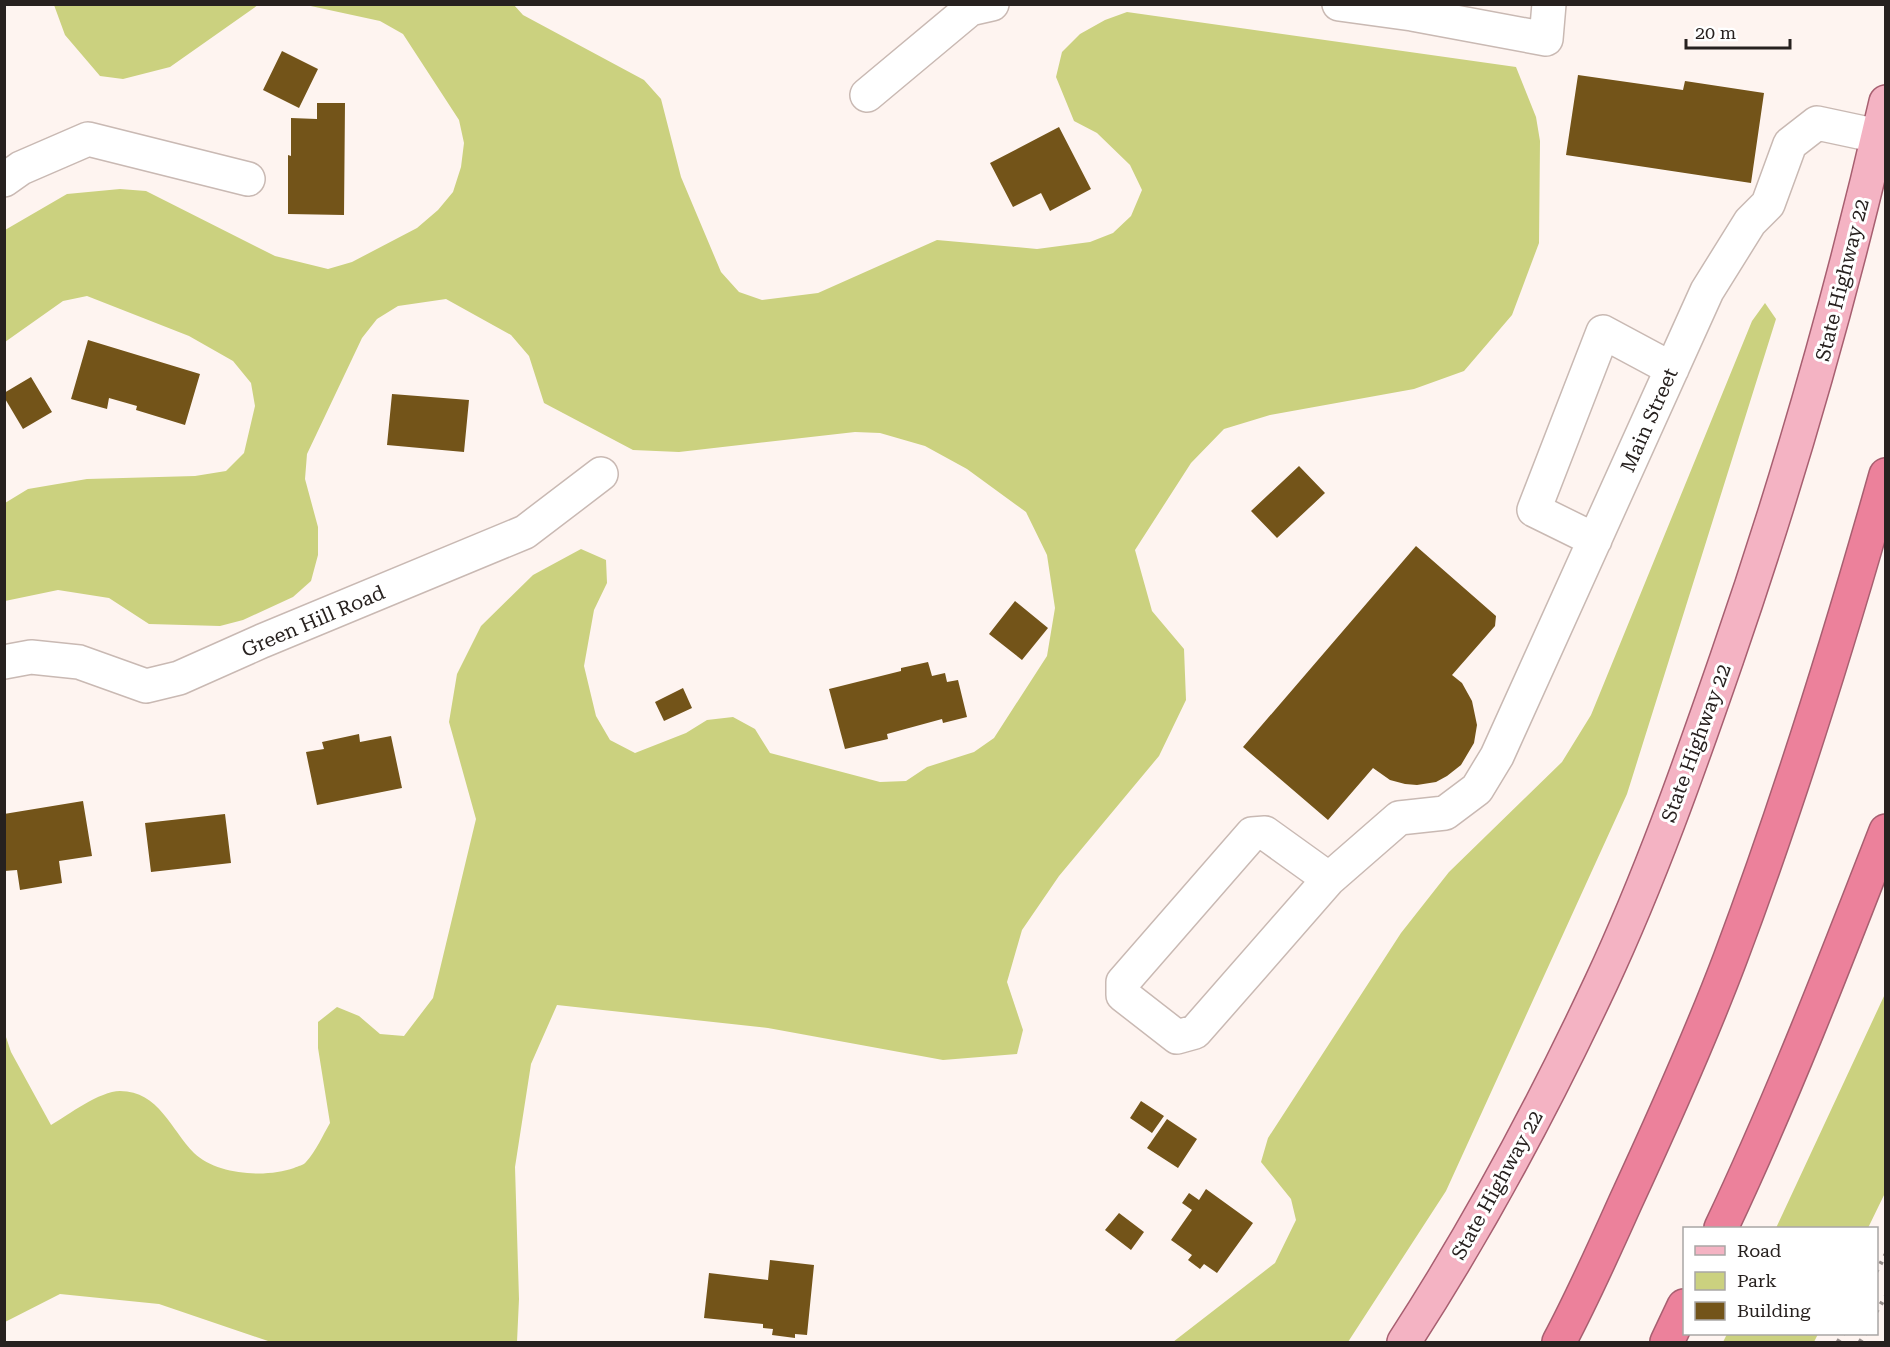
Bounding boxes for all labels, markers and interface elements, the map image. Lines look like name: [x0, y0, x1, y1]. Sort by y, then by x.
scale bar: [1686, 12, 1790, 50]
text: 20 m: [1695, 22, 1736, 43]
street label: State Highway 22: [1810, 196, 1874, 364]
street label: Main Street: [1615, 364, 1683, 476]
street label: Green Hill Road: [238, 580, 388, 662]
street label: State Highway 22: [1656, 661, 1736, 825]
street label: State Highway 22: [1446, 1106, 1548, 1264]
legend: [1683, 1227, 1878, 1335]
text: Road: [1737, 1240, 1782, 1261]
text: Park: [1737, 1270, 1777, 1291]
text: Building: [1737, 1300, 1811, 1321]

